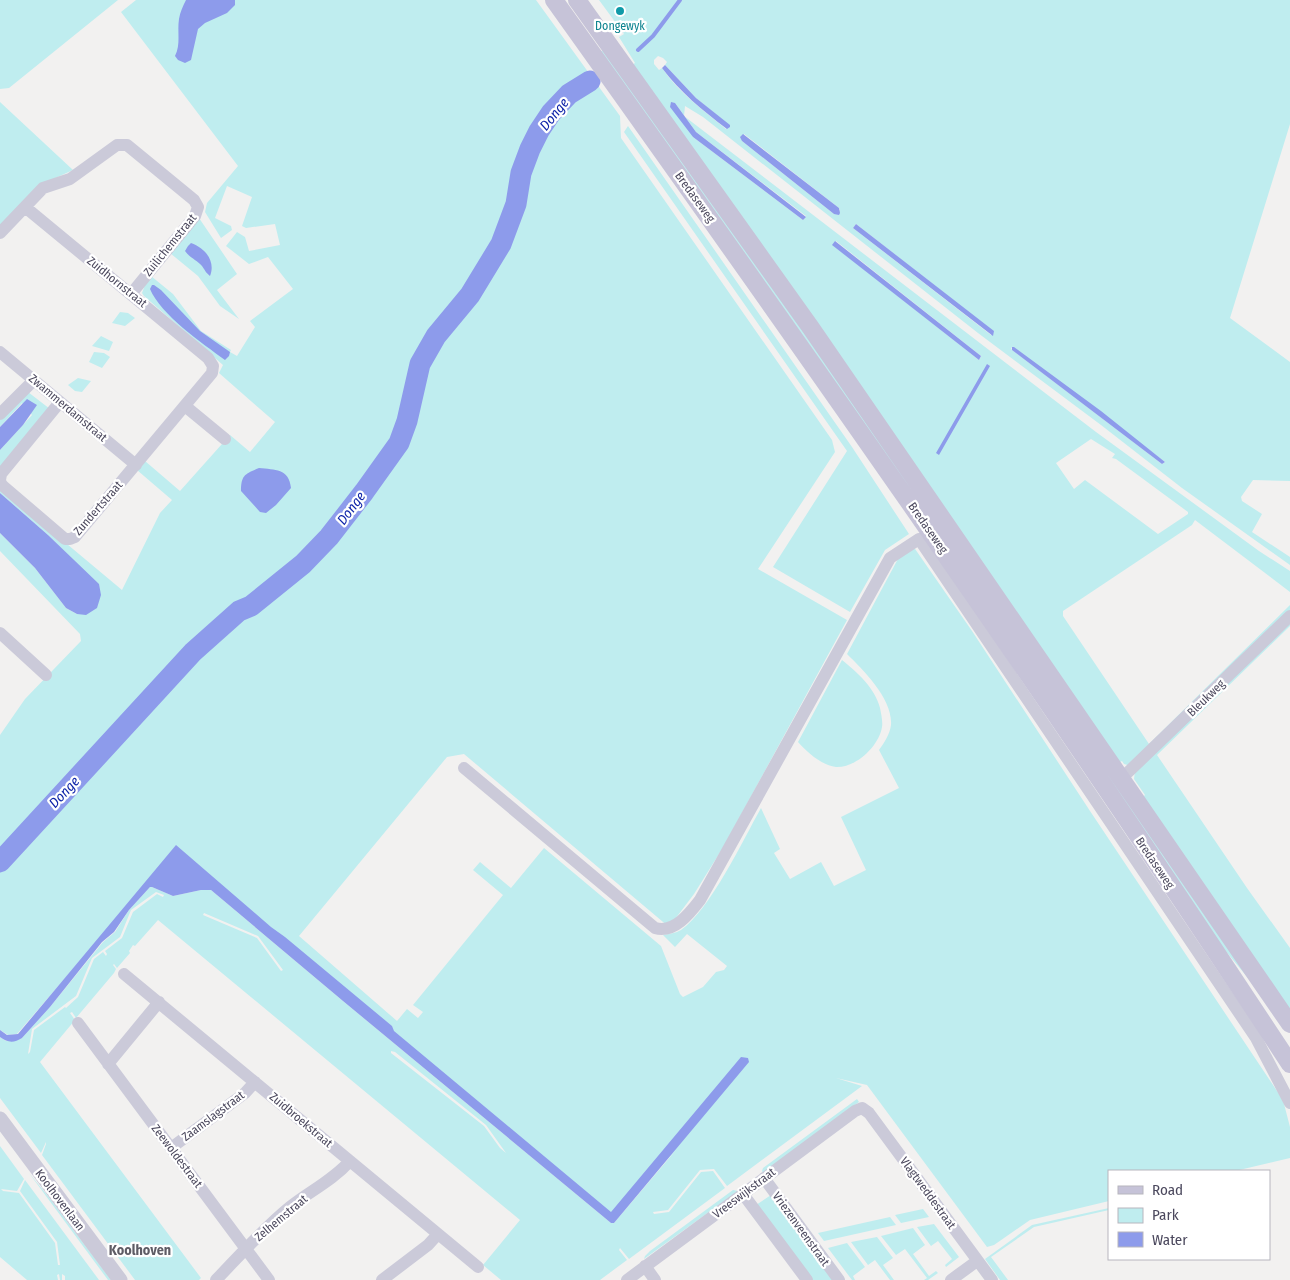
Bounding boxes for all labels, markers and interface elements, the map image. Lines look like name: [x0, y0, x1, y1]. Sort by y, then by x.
marker: Dongewyk: [614, 5, 626, 17]
place label: Dongewyk: [595, 19, 645, 33]
water label: Donge: [536, 94, 573, 134]
street label: Bredaseweg: [672, 169, 718, 225]
street label: Zuilichemstraat: [141, 211, 199, 279]
street label: Zuidhornstraat: [84, 254, 150, 310]
street label: Zwammerdamstraat: [26, 371, 110, 445]
street label: Zundertstraat: [71, 478, 125, 538]
water label: Donge: [334, 488, 369, 528]
street label: Bredaseweg: [905, 500, 951, 556]
street label: Bleukweg: [1184, 676, 1228, 719]
water label: Donge: [46, 773, 83, 812]
street label: Bredaseweg: [1133, 835, 1178, 892]
street label: Zaamslagstraat: [179, 1088, 247, 1144]
street label: Zuidbroekstraat: [267, 1090, 335, 1150]
street label: Zeewoldestraat: [149, 1122, 205, 1190]
street label: Vlagtweddestraat: [897, 1154, 959, 1232]
street label: Vreeswijkstraat: [710, 1165, 778, 1221]
street label: Koolhovenlaan: [32, 1167, 88, 1233]
legend: [1108, 1170, 1270, 1260]
text: Road: [1152, 1181, 1183, 1199]
street label: Vriezenveenstraat: [770, 1189, 833, 1269]
street label: Zelhemstraat: [252, 1192, 310, 1244]
text: Park: [1152, 1206, 1179, 1224]
text: Water: [1152, 1231, 1188, 1249]
district label: Koolhoven: [109, 1242, 171, 1259]

